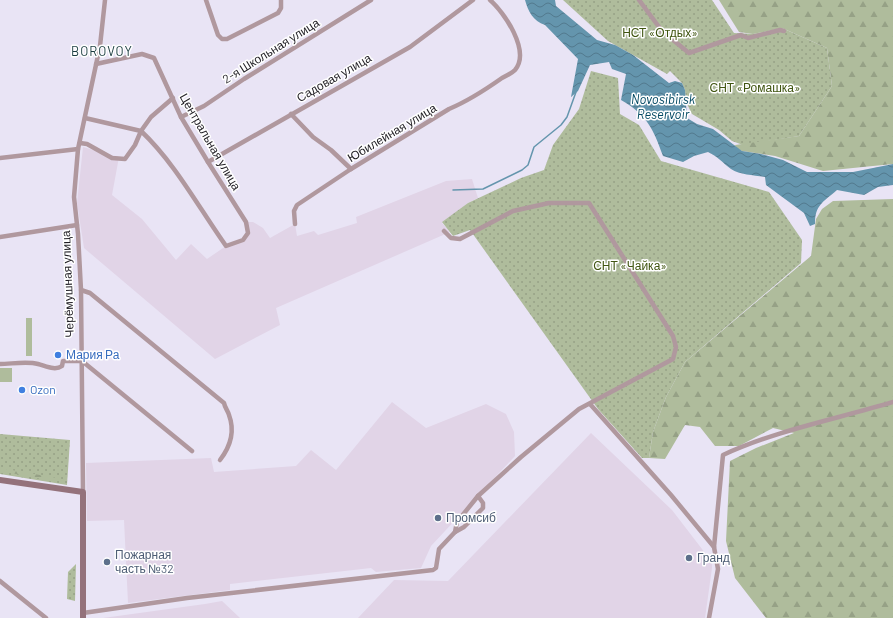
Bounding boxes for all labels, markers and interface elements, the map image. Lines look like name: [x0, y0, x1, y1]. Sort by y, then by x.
street label: 2-я Школьная улица: [220, 15, 322, 86]
park label: НСТ «Отдых»: [622, 25, 698, 40]
district label: BOROVOY: [71, 43, 133, 59]
street label: Садовая улица: [294, 50, 374, 105]
park label: СНТ «Ромашка»: [710, 80, 800, 94]
street label: Центральная улица: [177, 91, 244, 193]
water label: Novosibirsk Reservoir: [631, 91, 696, 122]
street label: Юбилейная улица: [344, 100, 439, 165]
street label: Черёмушная улица: [58, 230, 77, 338]
park label: СНТ «Чайка»: [593, 258, 667, 272]
place label: Мария Ра: [66, 347, 120, 362]
marker: Мария Ра: [53, 350, 63, 360]
place label: Ozon: [30, 382, 56, 396]
marker: Ozon: [17, 385, 27, 395]
place label: Промсиб: [446, 510, 496, 525]
marker: Промсиб: [433, 513, 443, 523]
place label: Пожарная часть №32: [115, 547, 174, 575]
place label: Гранд: [697, 550, 730, 565]
marker: Гранд: [684, 553, 694, 563]
marker: Пожарная часть №32: [102, 557, 112, 567]

